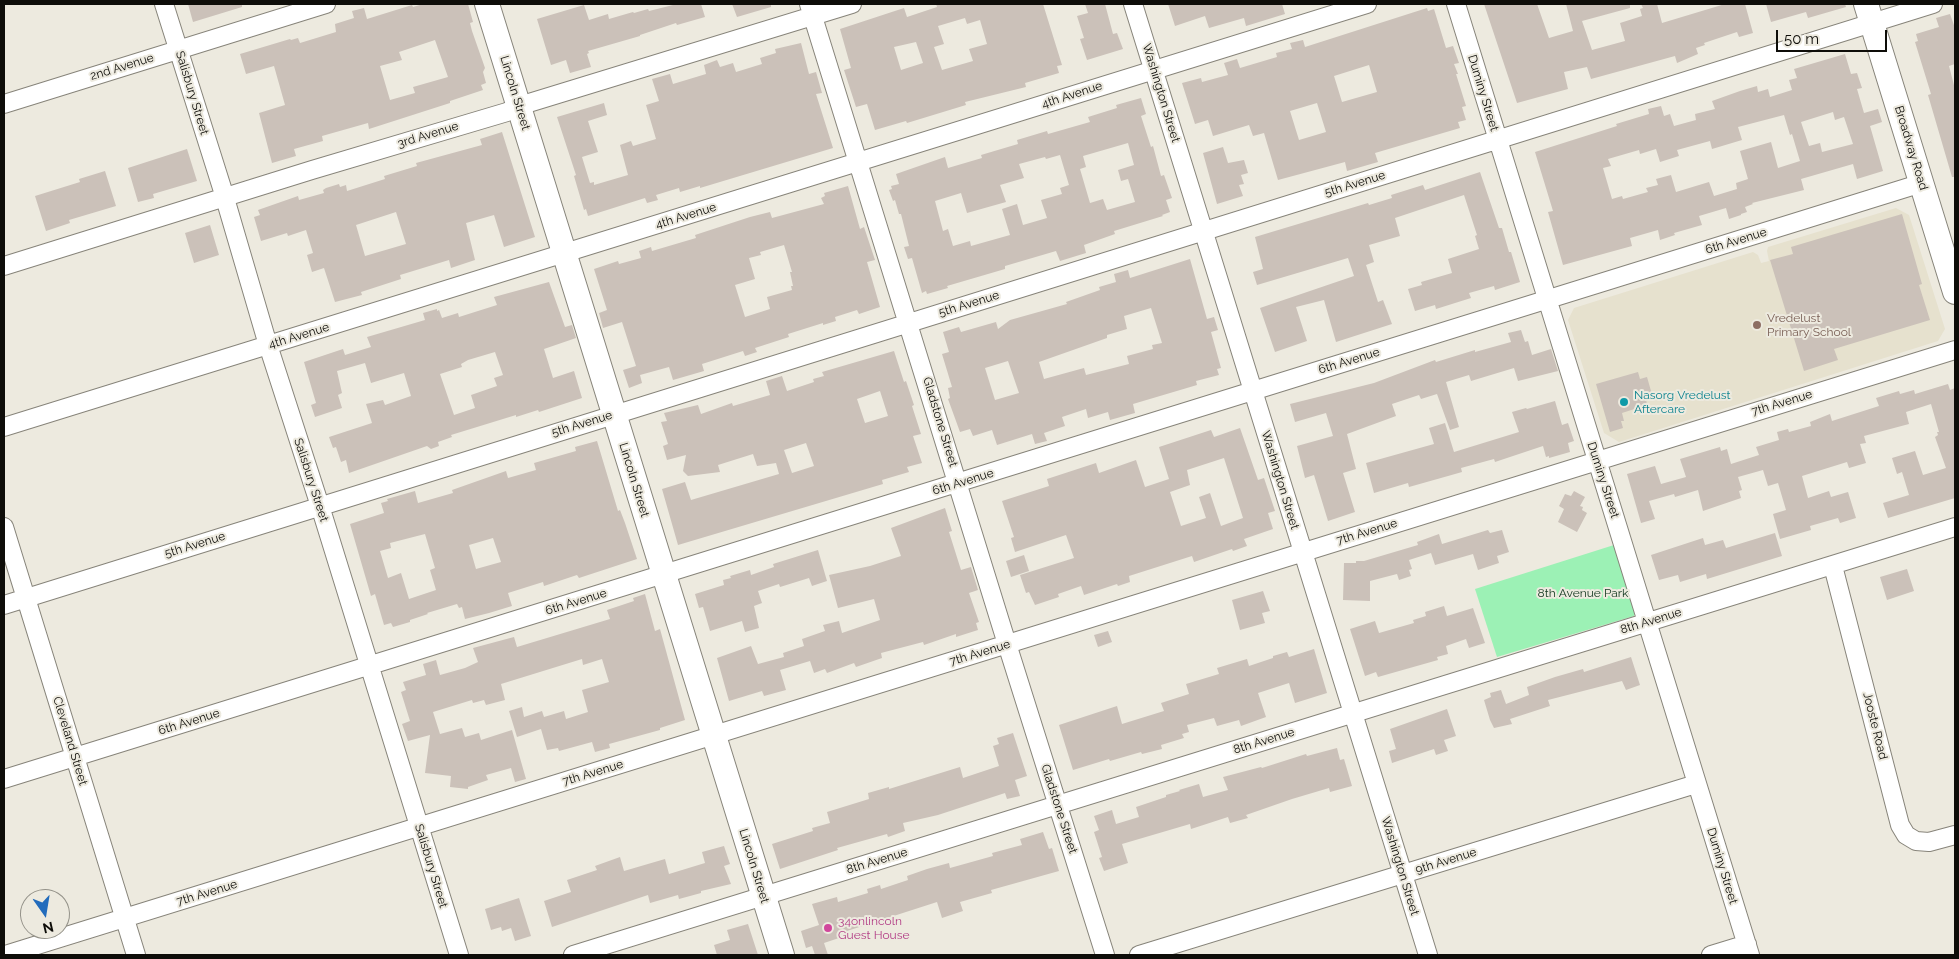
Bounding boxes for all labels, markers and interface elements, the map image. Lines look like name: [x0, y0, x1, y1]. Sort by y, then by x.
scale bar: [1779, 20, 1890, 52]
text: 50 m: [1784, 30, 1819, 48]
street label: Washington Street: [1139, 42, 1183, 144]
street label: Salisbury Street: [172, 49, 212, 137]
street label: 2nd Avenue: [88, 50, 156, 84]
street label: Duminy Street: [1465, 53, 1501, 133]
street label: Lincoln Street: [497, 54, 533, 132]
street label: 4th Avenue: [1040, 78, 1104, 112]
street label: Broadway Road: [1891, 104, 1931, 192]
street label: 3rd Avenue: [396, 119, 460, 151]
street label: 5th Avenue: [1323, 168, 1387, 200]
street label: 4th Avenue: [654, 200, 718, 232]
street label: 6th Avenue: [1704, 225, 1768, 257]
street label: 5th Avenue: [937, 288, 1001, 320]
place label: Vredelust Primary School: [1767, 311, 1851, 339]
marker: Vredelust Primary School: [1751, 319, 1763, 331]
street label: 4th Avenue: [267, 320, 331, 352]
street label: 6th Avenue: [1317, 345, 1381, 377]
street label: Gladstone Street: [920, 375, 960, 469]
street label: 7th Avenue: [1750, 387, 1814, 419]
place label: Nasorg Vredelust Aftercare: [1634, 388, 1731, 416]
marker: Nasorg Vredelust Aftercare: [1618, 396, 1630, 408]
street label: 5th Avenue: [550, 408, 614, 440]
street label: Washington Street: [1258, 429, 1302, 531]
street label: Salisbury Street: [291, 436, 331, 524]
street label: Duminy Street: [1584, 440, 1622, 520]
street label: Lincoln Street: [616, 441, 652, 519]
street label: 6th Avenue: [931, 466, 995, 498]
street label: 7th Avenue: [1335, 516, 1399, 548]
street label: 5th Avenue: [163, 529, 227, 561]
street label: 6th Avenue: [544, 586, 608, 618]
park label: 8th Avenue Park: [1538, 586, 1628, 600]
street label: 8th Avenue: [1619, 605, 1683, 637]
street label: 7th Avenue: [948, 637, 1012, 669]
street label: Jooste Road: [1860, 691, 1890, 761]
street label: Cleveland Street: [50, 695, 90, 787]
street label: 6th Avenue: [157, 706, 221, 738]
street label: 8th Avenue: [1232, 725, 1296, 757]
street label: 7th Avenue: [561, 757, 625, 789]
street label: Gladstone Street: [1038, 763, 1080, 855]
street label: Washington Street: [1378, 815, 1422, 917]
street label: Salisbury Street: [411, 822, 451, 910]
street label: Duminy Street: [1704, 826, 1740, 906]
street label: Lincoln Street: [736, 827, 772, 905]
street label: 8th Avenue: [845, 845, 909, 877]
street label: 9th Avenue: [1414, 845, 1478, 877]
street label: 7th Avenue: [175, 877, 239, 909]
north arrow: [20, 889, 70, 939]
place label: 34onlincoln Guest House: [838, 914, 910, 942]
text: N: [41, 919, 55, 937]
marker: 34onlincoln Guest House: [822, 922, 834, 934]

